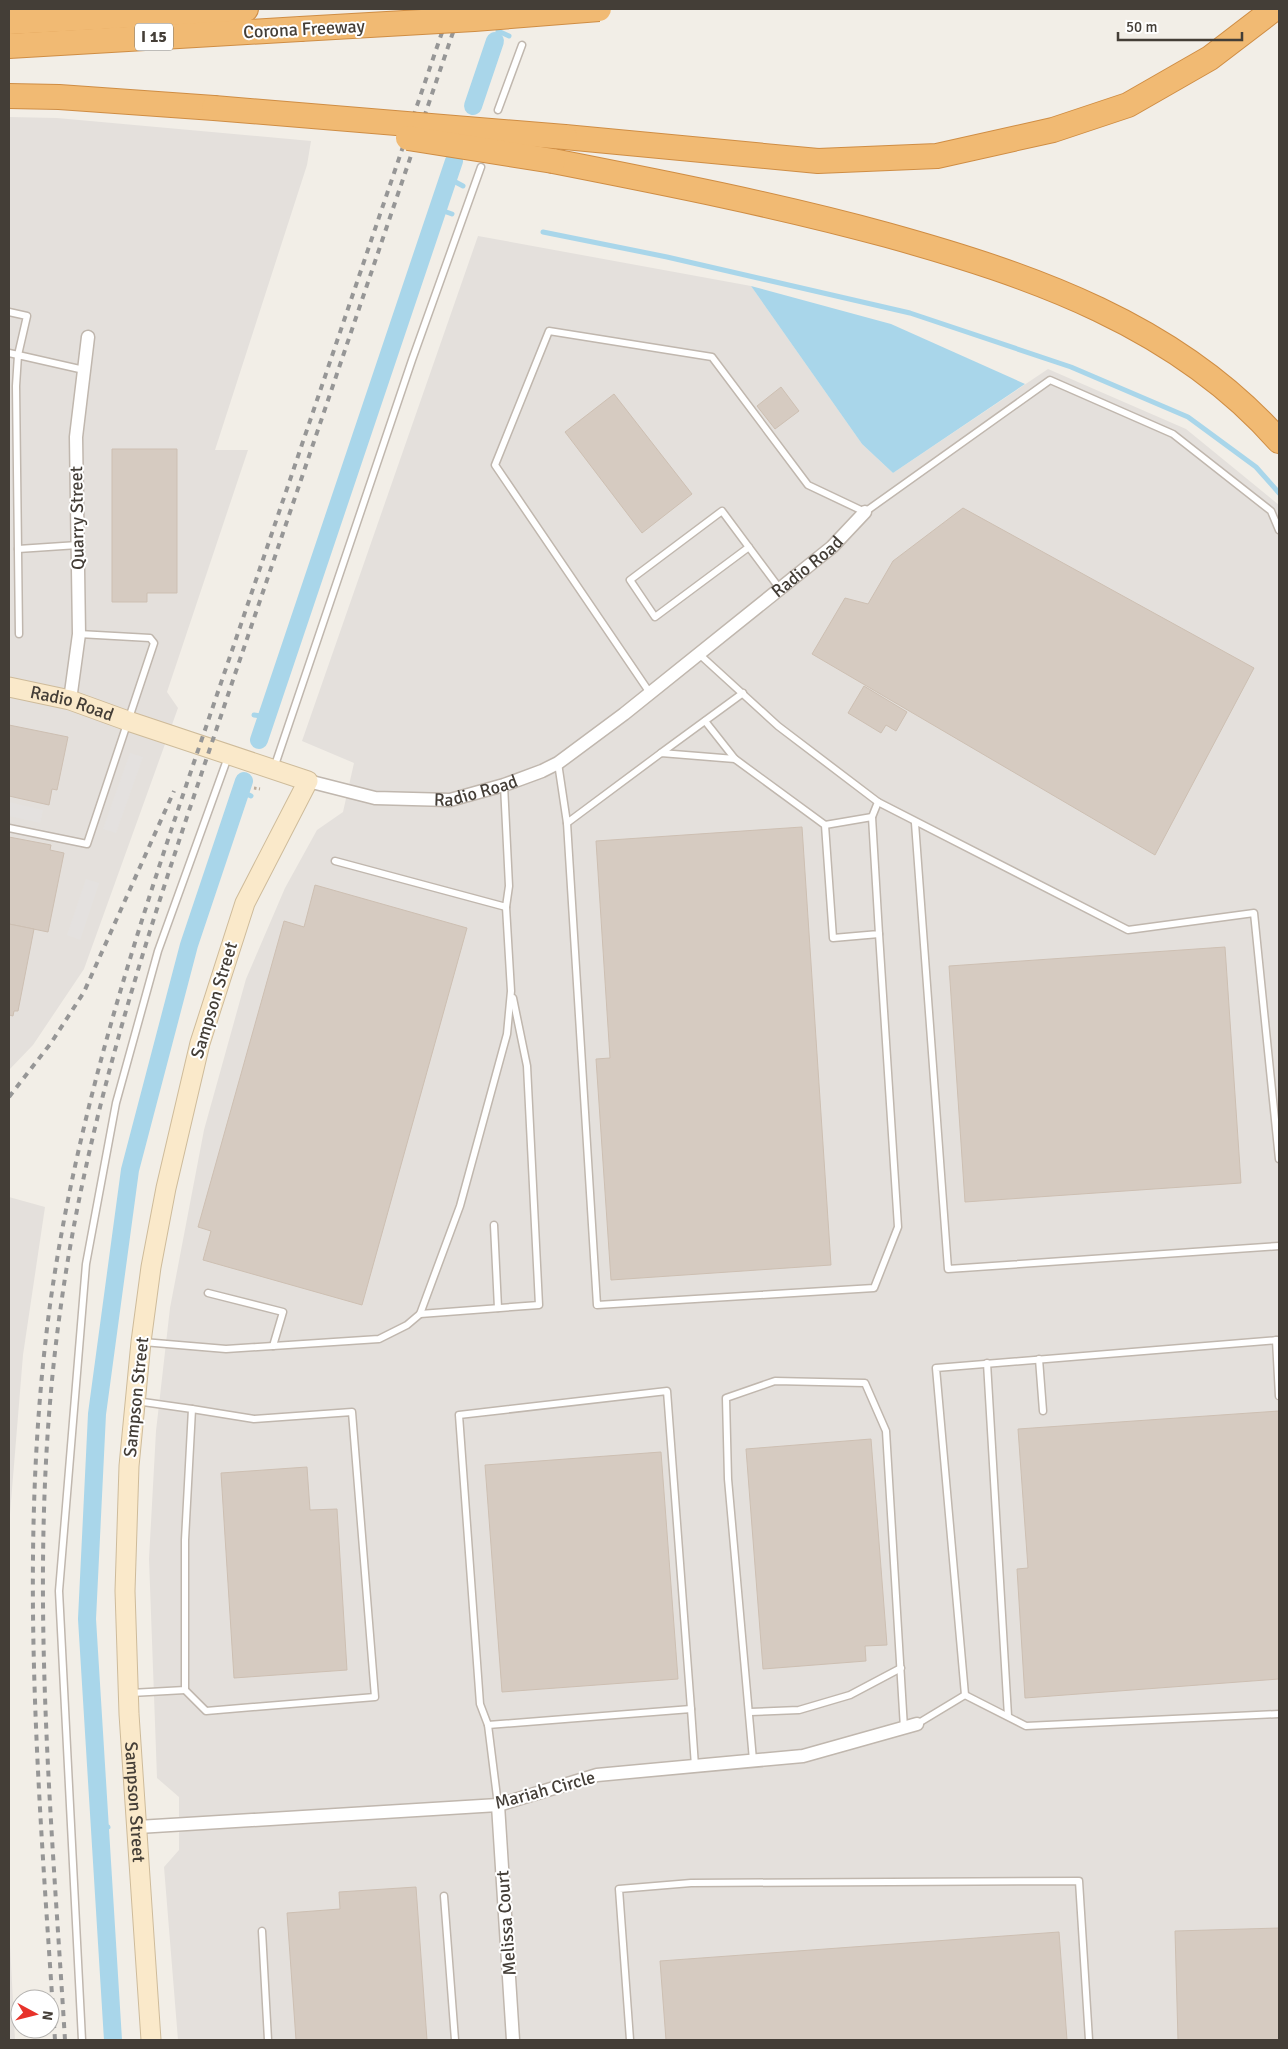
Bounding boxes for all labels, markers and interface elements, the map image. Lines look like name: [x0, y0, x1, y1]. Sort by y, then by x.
scale bar: [1118, 10, 1242, 42]
street label: Corona Freeway: [243, 15, 366, 43]
text: 50 m: [1126, 18, 1157, 36]
road number: I 15: [135, 24, 173, 51]
street label: Quarry Street: [65, 466, 89, 570]
street label: Radio Road: [767, 531, 848, 602]
street label: Radio Road: [28, 681, 117, 726]
street label: Radio Road: [434, 770, 521, 811]
street label: Sampson Street: [186, 939, 242, 1061]
street label: Sampson Street: [119, 1336, 153, 1458]
street label: Sampson Street: [120, 1741, 150, 1863]
street label: Mariah Circle: [492, 1766, 598, 1814]
street label: Melissa Court: [491, 1870, 521, 1976]
north arrow: [10, 1989, 60, 2039]
text: N: [38, 2010, 56, 2021]

